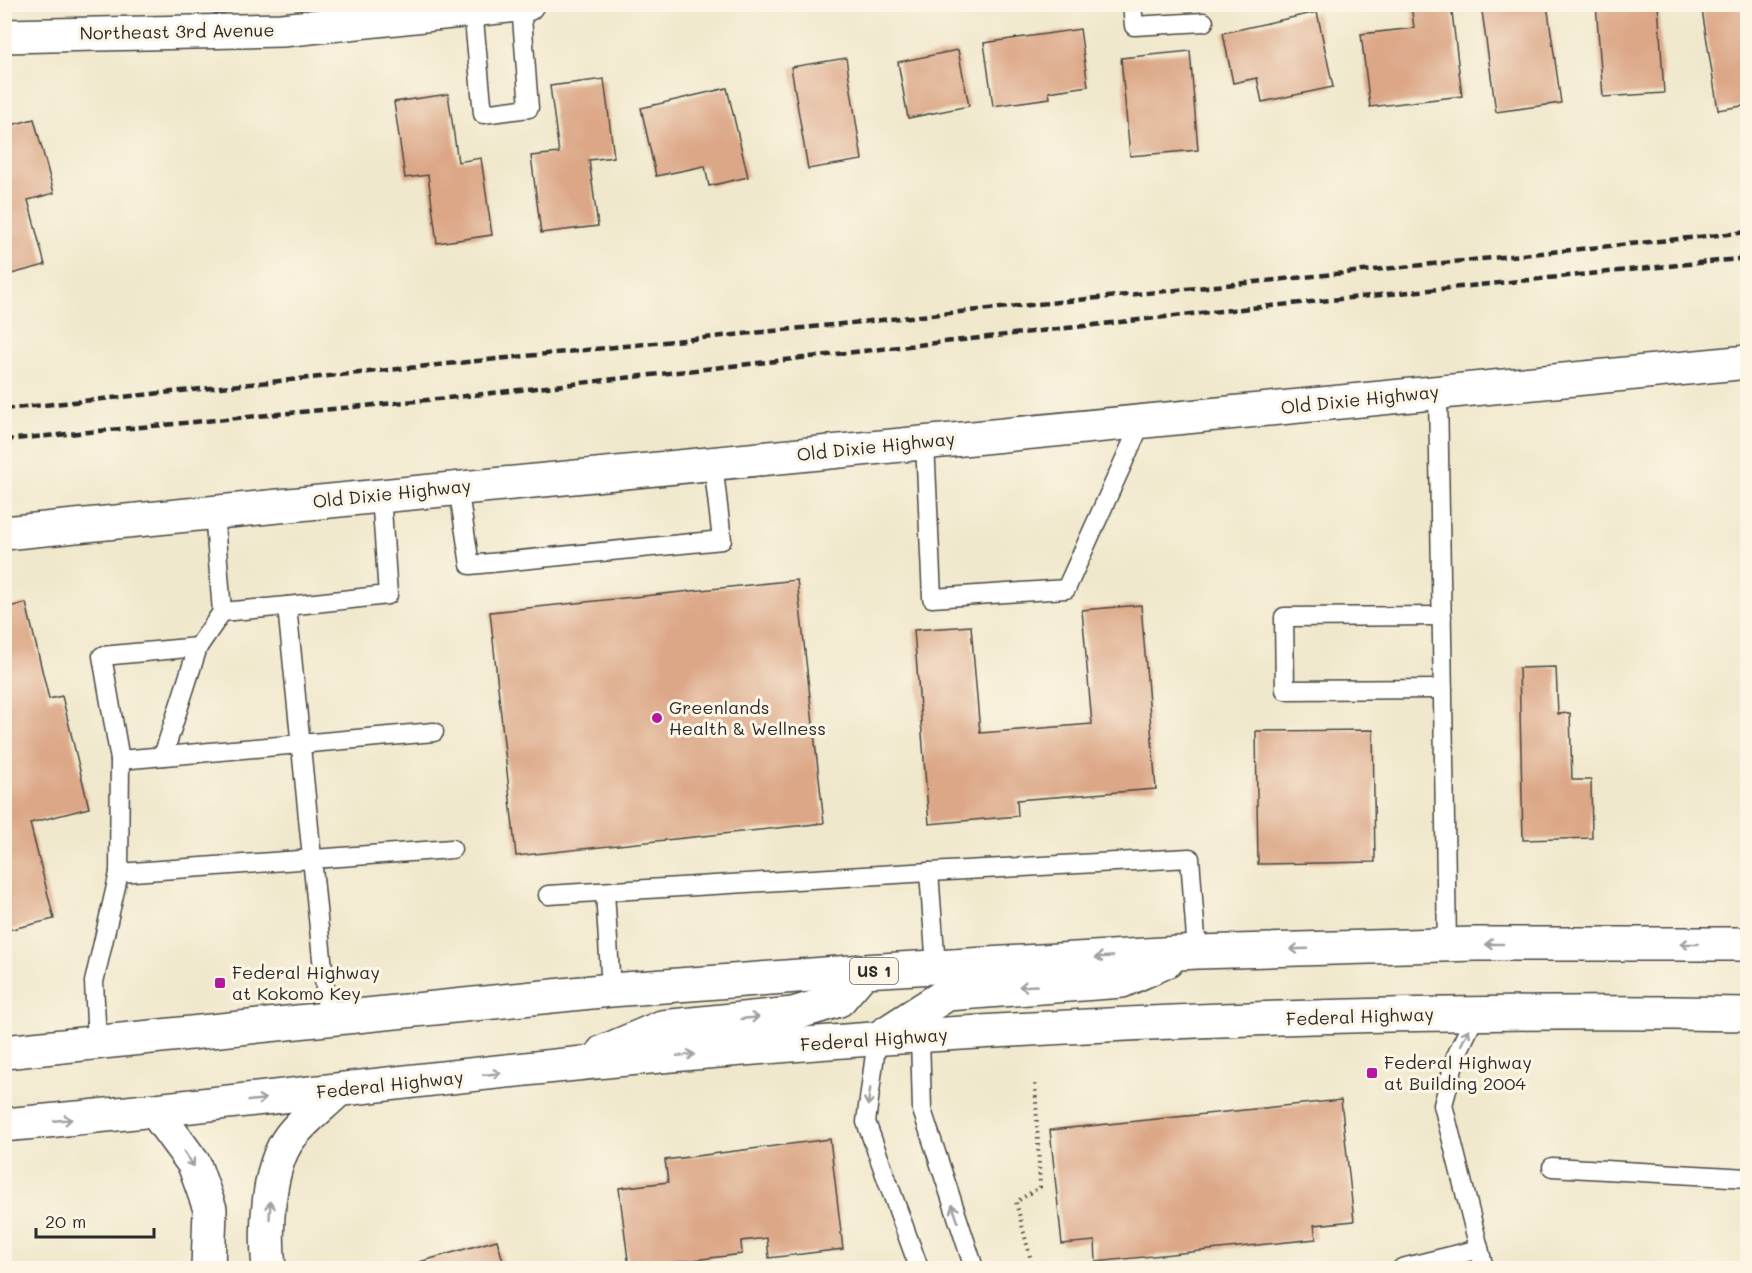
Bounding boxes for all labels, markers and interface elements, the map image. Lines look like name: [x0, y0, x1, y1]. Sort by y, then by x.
street label: Northeast 3rd Avenue: [79, 17, 275, 45]
street label: Old Dixie Highway: [1280, 379, 1440, 419]
street label: Old Dixie Highway: [796, 426, 956, 466]
street label: Old Dixie Highway: [312, 473, 472, 513]
place label: Greenlands Health & Wellness: [669, 695, 826, 740]
marker: Greenlands Health & Wellness: [650, 711, 664, 725]
one-way arrow: [1485, 938, 1505, 950]
one-way arrow: [1680, 938, 1700, 950]
one-way arrow: [1290, 943, 1310, 955]
one-way arrow: [1095, 952, 1115, 963]
road number: US 1: [850, 958, 898, 984]
place label: Federal Highway at Kokomo Key: [232, 960, 380, 1005]
marker: Federal Highway at Kokomo Key: [213, 976, 227, 990]
one-way arrow: [1018, 981, 1038, 992]
street label: Federal Highway: [1286, 1001, 1434, 1031]
one-way arrow: [739, 1012, 759, 1023]
street label: Federal Highway: [799, 1022, 948, 1056]
one-way arrow: [1459, 1028, 1471, 1046]
one-way arrow: [676, 1049, 696, 1060]
place label: Federal Highway at Building 2004: [1384, 1050, 1532, 1095]
street label: Federal Highway: [315, 1064, 465, 1104]
marker: Federal Highway at Building 2004: [1365, 1066, 1379, 1080]
one-way arrow: [482, 1068, 502, 1079]
one-way arrow: [864, 1087, 875, 1107]
one-way arrow: [246, 1094, 266, 1105]
one-way arrow: [52, 1114, 72, 1125]
one-way arrow: [183, 1150, 195, 1166]
scale bar: [36, 1201, 154, 1239]
one-way arrow: [264, 1201, 275, 1221]
one-way arrow: [949, 1204, 960, 1223]
text: 20 m: [45, 1209, 86, 1233]

